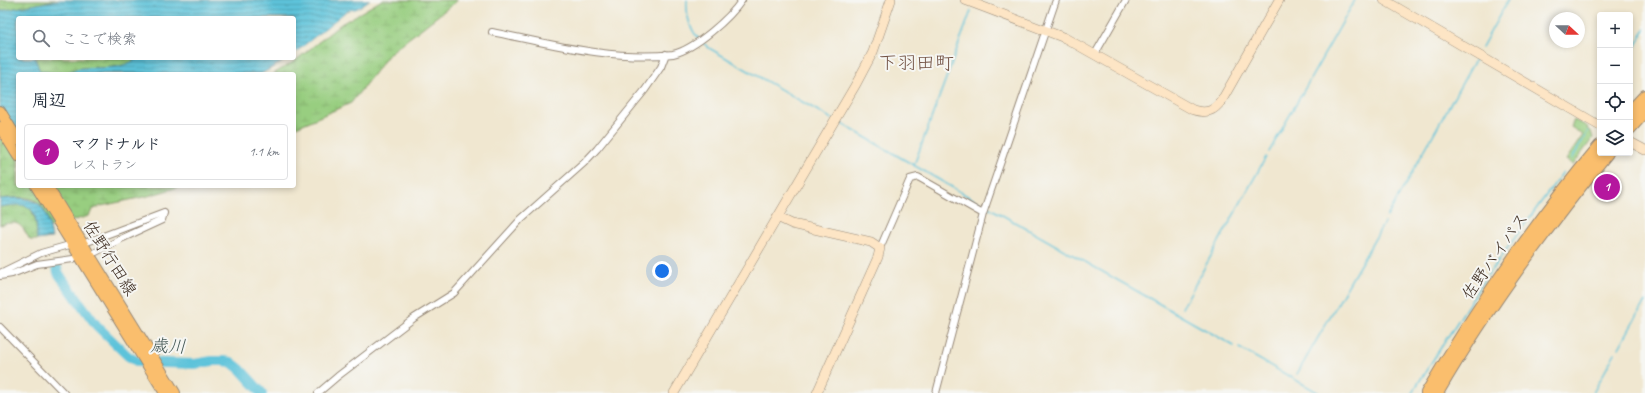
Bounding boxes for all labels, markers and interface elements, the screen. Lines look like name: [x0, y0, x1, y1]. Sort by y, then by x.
north arrow: [1549, 12, 1585, 48]
map controls: [1597, 12, 1633, 156]
button: +: [1597, 12, 1633, 48]
search box: [16, 16, 296, 60]
icon: search: [30, 27, 52, 49]
text: ここで検索: [62, 30, 137, 49]
button: −: [1597, 48, 1633, 84]
district label: 下羽田町: [878, 51, 954, 75]
button: locate: [1597, 84, 1633, 120]
text: 周辺: [32, 90, 66, 111]
button: layers: [1597, 120, 1633, 156]
text: マクドナルド: [71, 135, 160, 154]
text: 1: [43, 144, 49, 160]
text: 1.1 km: [249, 144, 279, 160]
text: レストラン: [71, 157, 137, 173]
pin: 1: [1594, 172, 1620, 202]
street label: 佐野バイパス: [1457, 208, 1533, 304]
street label: 佐野行田線: [79, 216, 141, 300]
your location: [652, 261, 672, 281]
water label: 歳川: [150, 334, 186, 358]

